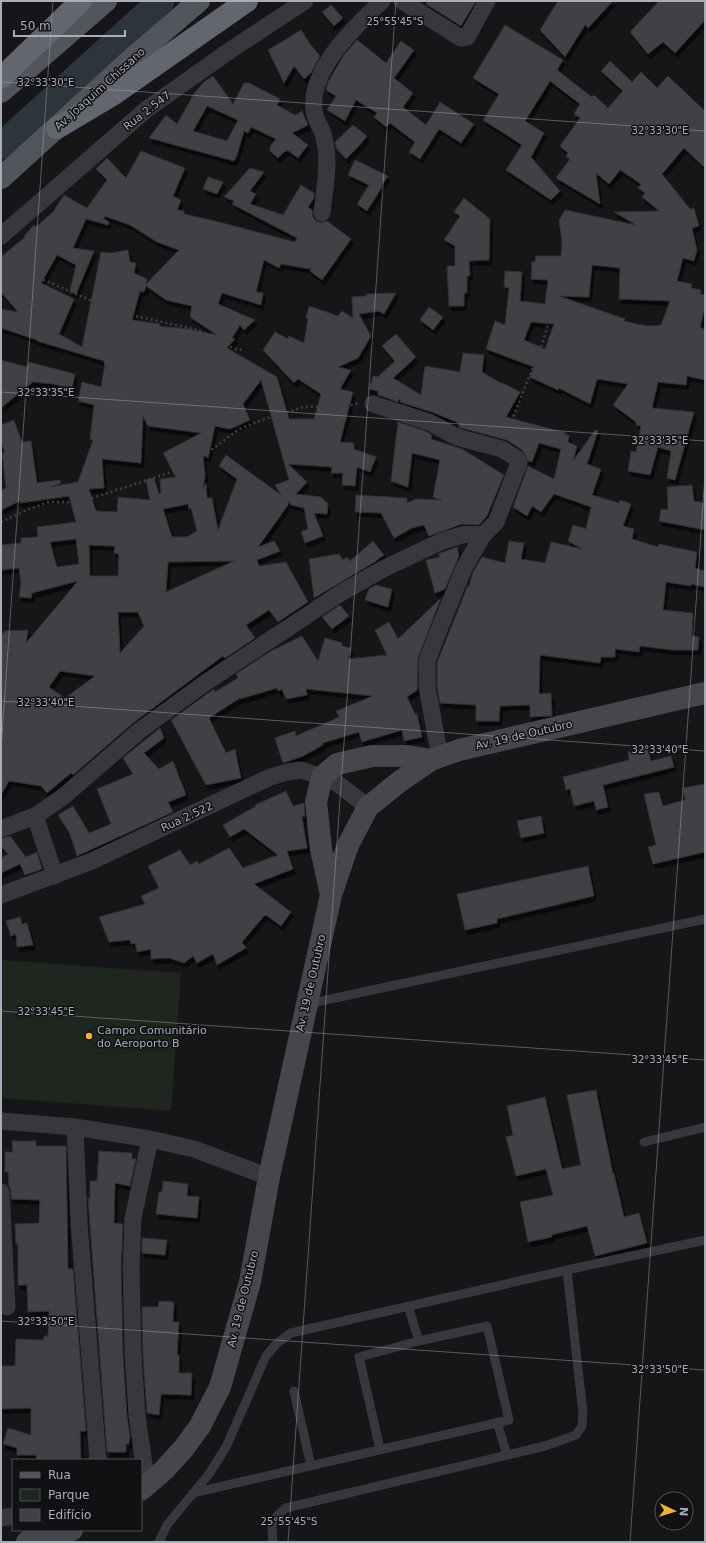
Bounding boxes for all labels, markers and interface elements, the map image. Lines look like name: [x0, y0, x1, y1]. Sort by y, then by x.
scale bar: [14, 12, 125, 38]
text: 25°55'45"S: [367, 16, 423, 27]
text: 50 m: [20, 19, 51, 33]
street label: Av. Joaquim Chissano: [52, 45, 148, 133]
text: 32°33'30"E: [18, 77, 74, 88]
street label: Rua 2.547: [121, 89, 173, 133]
text: 32°33'30"E: [632, 125, 688, 136]
text: 32°33'35"E: [18, 387, 74, 398]
text: 32°33'35"E: [632, 435, 688, 446]
text: 32°33'40"E: [18, 697, 74, 708]
street label: Av. 19 de Outubro: [474, 717, 574, 752]
text: 32°33'40"E: [632, 744, 688, 755]
street label: Rua 2.522: [159, 799, 215, 835]
street label: Av. 19 de Outubro: [294, 933, 329, 1033]
text: 32°33'45"E: [18, 1006, 74, 1017]
place label: Campo Comunitário do Aeroporto B: [97, 1024, 207, 1050]
marker: Campo Comunitário do Aeroporto B: [84, 1031, 94, 1041]
text: 32°33'45"E: [632, 1054, 688, 1065]
street label: Av. 19 de Outubro: [225, 1249, 261, 1349]
text: 32°33'50"E: [18, 1316, 74, 1327]
text: 32°33'50"E: [632, 1364, 688, 1375]
legend: [12, 1459, 142, 1531]
text: Rua: [48, 1468, 71, 1482]
text: Parque: [48, 1488, 89, 1502]
north arrow: [654, 1491, 694, 1531]
text: N: [677, 1507, 690, 1517]
text: Edifício: [48, 1508, 91, 1522]
text: 25°55'45"S: [261, 1516, 317, 1527]

